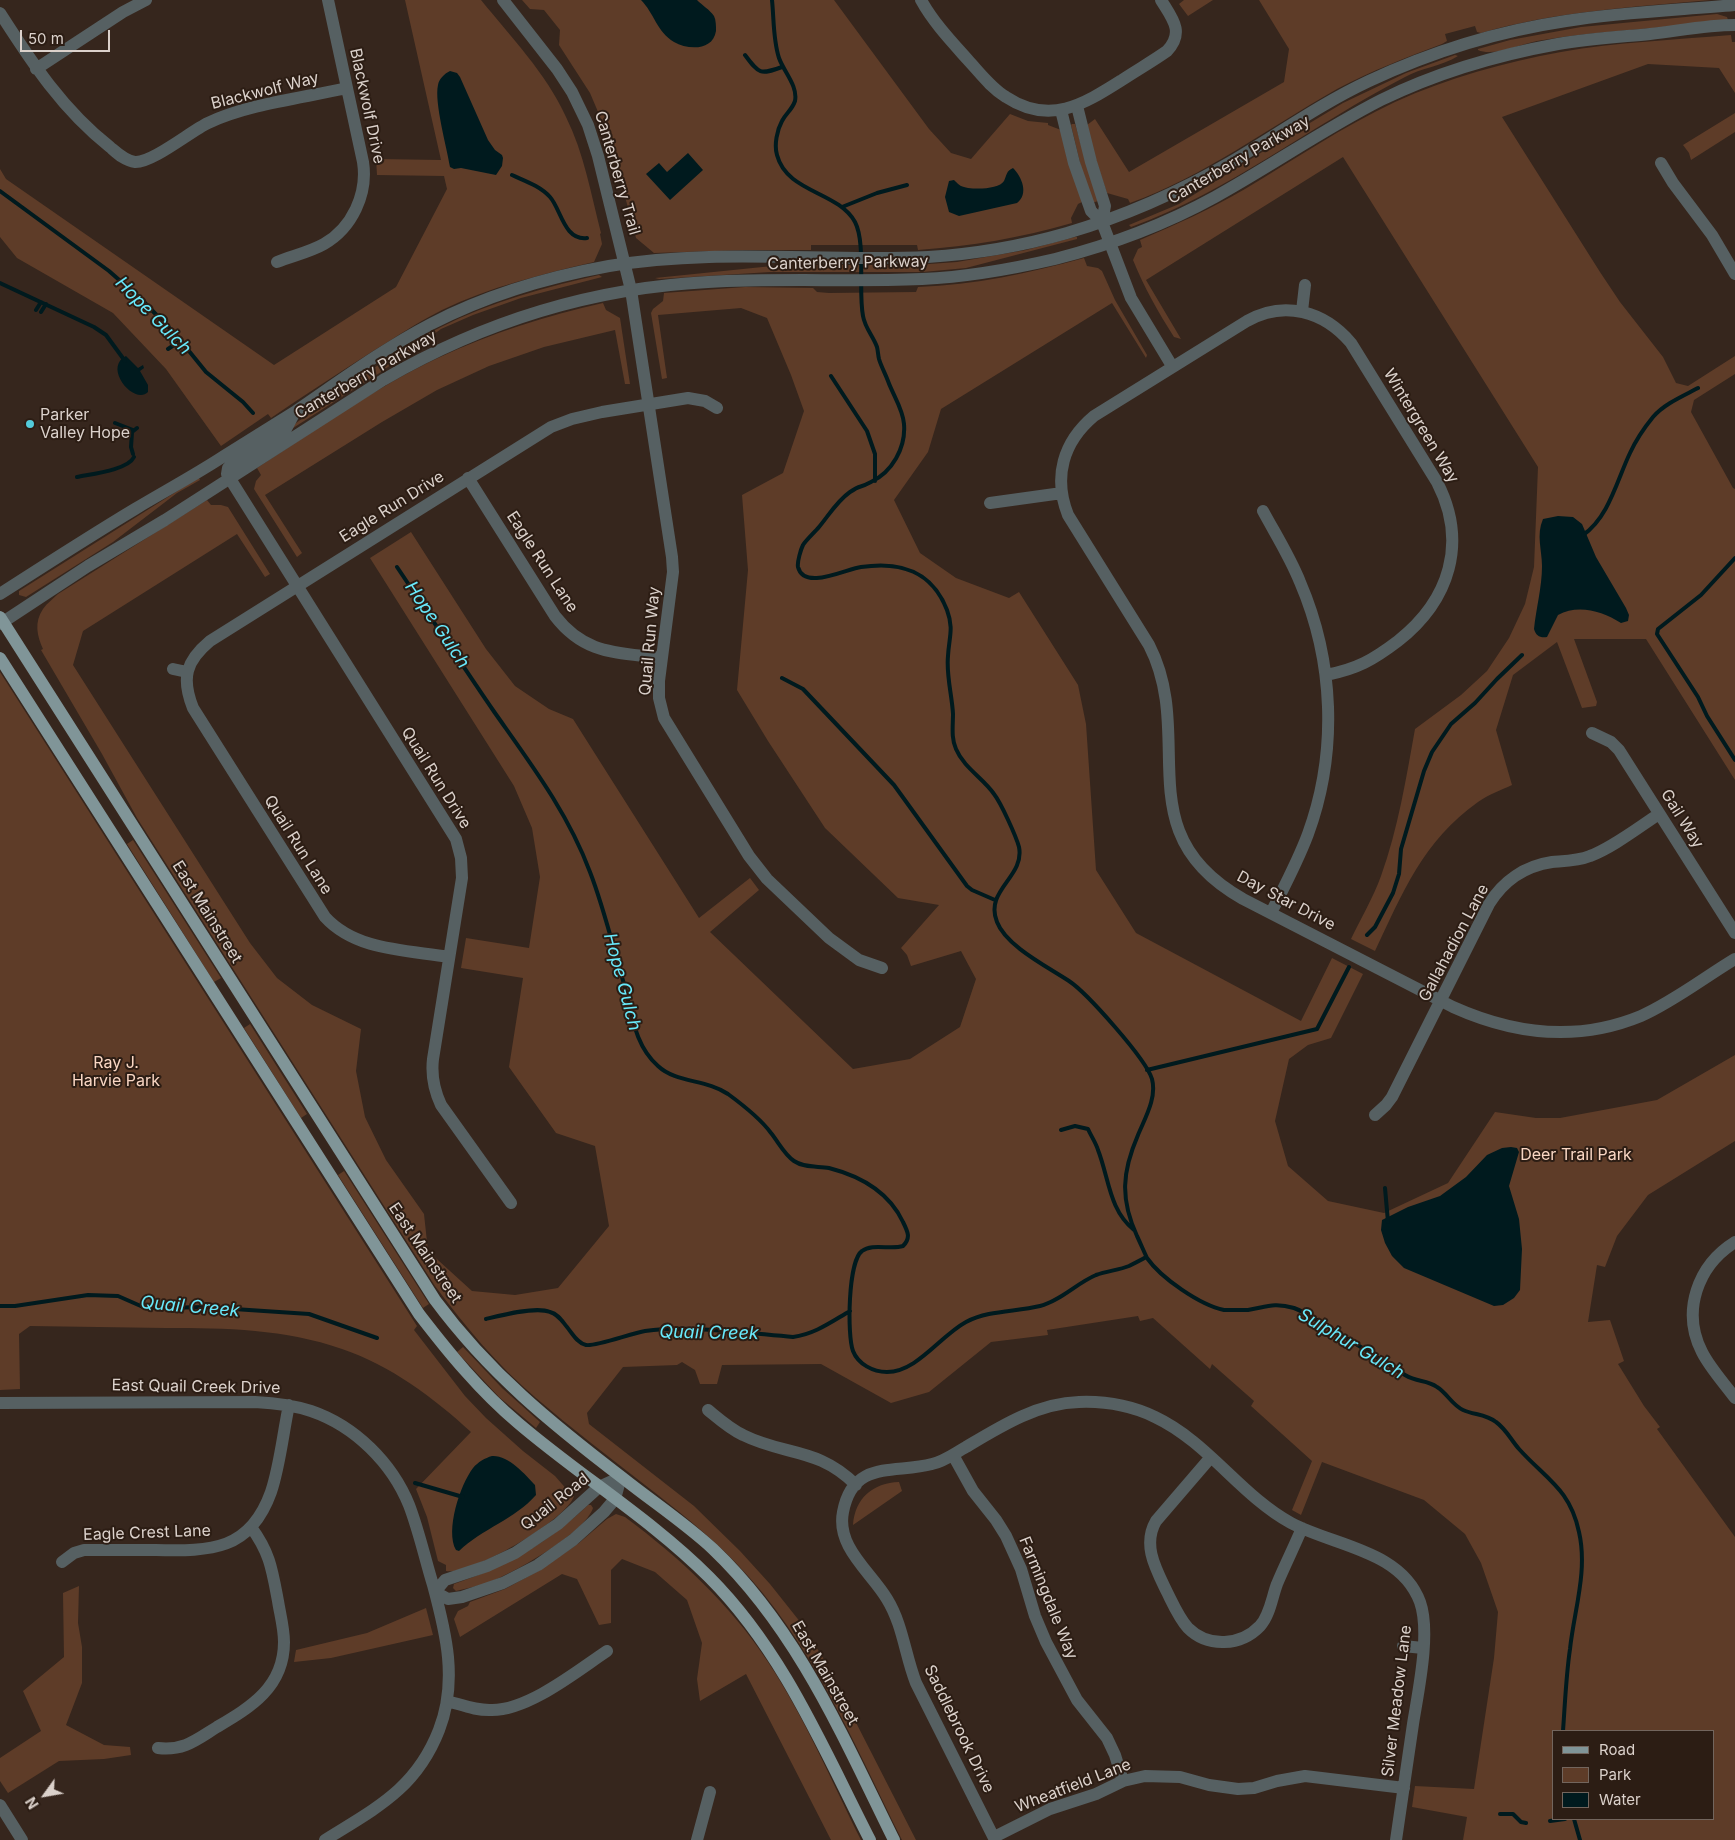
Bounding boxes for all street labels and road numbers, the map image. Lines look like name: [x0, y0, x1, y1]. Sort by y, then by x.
street label: Blackwolf Drive: [345, 46, 389, 166]
street label: Blackwolf Way: [209, 68, 321, 114]
street label: Canterberry Trail: [590, 109, 644, 237]
street label: Canterberry Parkway: [1164, 111, 1314, 209]
street label: Canterberry Parkway: [767, 252, 929, 274]
street label: Canterberry Parkway: [291, 326, 441, 424]
street label: Wintergreen Way: [1379, 365, 1463, 487]
street label: Eagle Run Drive: [336, 467, 448, 547]
street label: Eagle Run Lane: [502, 508, 582, 616]
street label: Quail Run Way: [636, 586, 664, 696]
street label: Quail Run Drive: [397, 724, 475, 832]
street label: Gail Way: [1656, 786, 1708, 852]
street label: Quail Run Lane: [260, 792, 336, 898]
street label: East Mainstreet: [168, 857, 246, 967]
street label: Day Star Drive: [1234, 867, 1338, 935]
street label: Gallahadion Lane: [1415, 881, 1493, 1005]
street label: East Mainstreet: [384, 1199, 466, 1307]
street label: East Quail Creek Drive: [111, 1376, 281, 1398]
street label: Quail Road: [517, 1469, 593, 1535]
street label: Eagle Crest Lane: [83, 1521, 211, 1545]
street label: Farmingdale Way: [1015, 1534, 1081, 1662]
street label: East Mainstreet: [787, 1618, 863, 1728]
street label: Silver Meadow Lane: [1378, 1624, 1416, 1778]
street label: Saddlebrook Drive: [920, 1662, 998, 1796]
street label: Wheatfield Lane: [1012, 1755, 1134, 1817]

